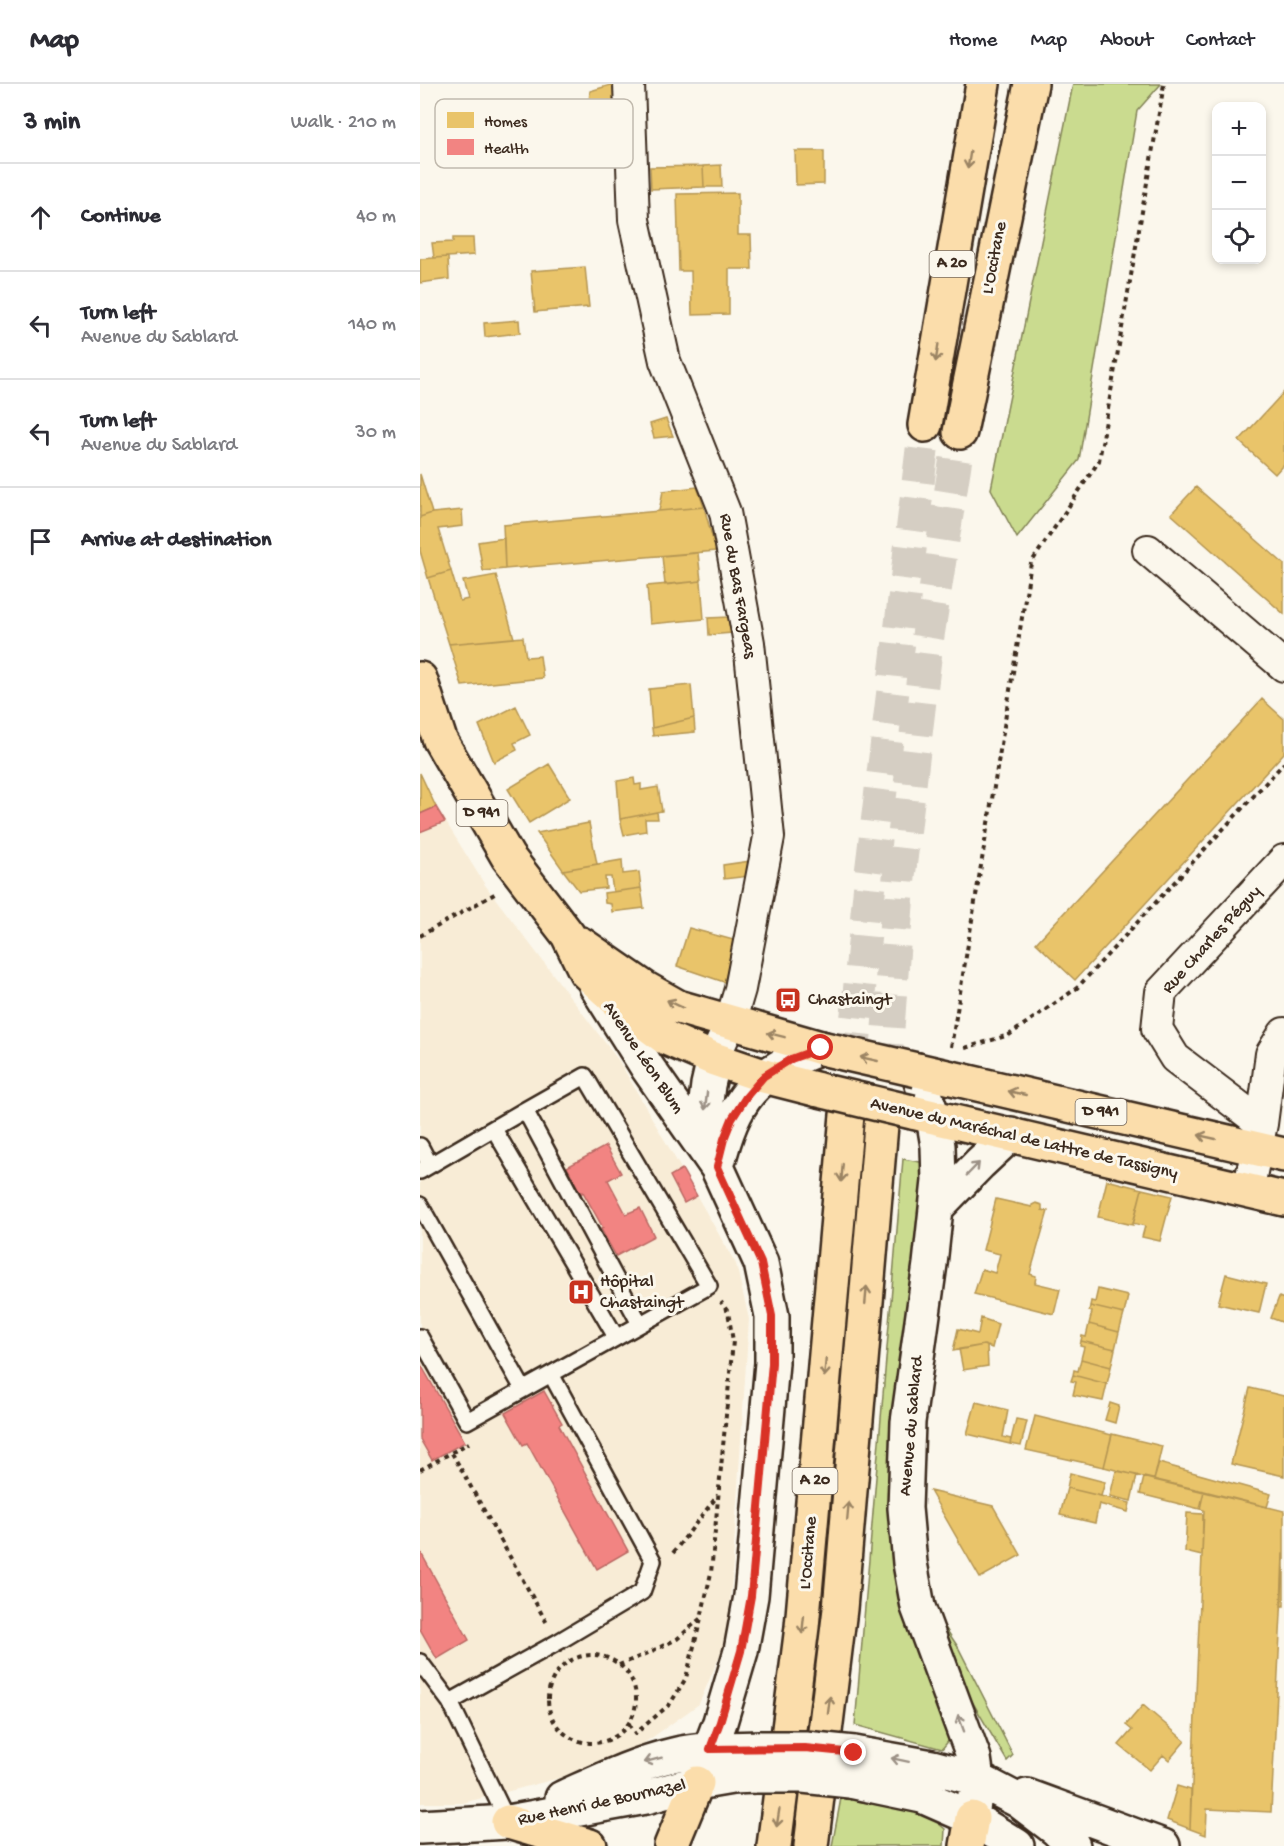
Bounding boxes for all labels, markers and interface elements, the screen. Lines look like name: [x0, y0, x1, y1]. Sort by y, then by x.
text: Map: [30, 25, 79, 58]
text: Home: [949, 29, 997, 54]
text: Map: [1030, 29, 1067, 54]
text: About: [1100, 29, 1153, 54]
text: Contact: [1186, 29, 1254, 54]
legend: [435, 99, 633, 168]
map controls: [1212, 102, 1266, 264]
button: +: [1212, 102, 1266, 156]
text: 3 min: [24, 108, 80, 139]
text: Walk · 210 m: [291, 112, 396, 135]
text: Homes: [484, 114, 528, 133]
text: Health: [484, 141, 529, 160]
one-way arrow: [963, 150, 974, 170]
button: −: [1212, 156, 1266, 210]
icon: ahead: [24, 201, 57, 234]
text: Continue: [81, 204, 161, 230]
text: 40 m: [356, 206, 396, 229]
button: locate: [1212, 210, 1266, 264]
street label: L'Occitane: [978, 219, 1012, 296]
road number: A 20: [930, 251, 974, 277]
text: Turn left: [81, 301, 155, 327]
icon: left: [24, 309, 57, 342]
text: 140 m: [348, 314, 396, 337]
text: Avenue du Sablard: [81, 327, 237, 350]
one-way arrow: [931, 342, 942, 362]
text: Turn left: [81, 409, 155, 435]
icon: left: [24, 417, 57, 450]
text: 30 m: [355, 422, 396, 445]
text: Avenue du Sablard: [81, 435, 237, 458]
street label: Rue du Bas Fargeas: [714, 512, 760, 661]
icon: arrive: [24, 525, 57, 558]
text: Arrive at destination: [81, 528, 271, 554]
road number: D 941: [456, 800, 508, 826]
street label: Rue Charles Péguy: [1158, 882, 1266, 998]
bus stop icon: Chastaingt: [773, 985, 803, 1015]
place label: Chastaingt: [808, 990, 893, 1011]
street label: Avenue Léon Blum: [598, 998, 688, 1118]
one-way arrow: [666, 998, 684, 1010]
one-way arrow: [766, 1029, 785, 1041]
route start: [807, 1034, 833, 1060]
one-way arrow: [860, 1052, 879, 1064]
one-way arrow: [1008, 1086, 1027, 1098]
one-way arrow: [700, 1090, 711, 1110]
street label: Avenue du Maréchal de Lattre de Tassigny: [868, 1093, 1180, 1185]
road number: D 941: [1076, 1099, 1126, 1125]
one-way arrow: [1197, 1130, 1216, 1142]
one-way arrow: [966, 1162, 981, 1177]
one-way arrow: [836, 1163, 847, 1183]
place label: Hôpital Chastaingt: [600, 1272, 685, 1314]
hospital icon: Hôpital Chastaingt: [566, 1277, 596, 1307]
one-way arrow: [861, 1286, 872, 1306]
street label: Avenue du Sablard: [895, 1354, 929, 1497]
one-way arrow: [819, 1357, 830, 1377]
road number: A 20: [792, 1468, 838, 1494]
one-way arrow: [843, 1501, 854, 1521]
street label: L'Occitane: [795, 1515, 823, 1590]
one-way arrow: [797, 1614, 808, 1634]
one-way arrow: [823, 1695, 834, 1715]
one-way arrow: [955, 1715, 966, 1733]
route end: [840, 1739, 866, 1765]
one-way arrow: [891, 1754, 910, 1766]
one-way arrow: [644, 1755, 663, 1767]
street label: Rue Henri de Bournazel: [516, 1775, 688, 1831]
one-way arrow: [773, 1808, 784, 1827]

